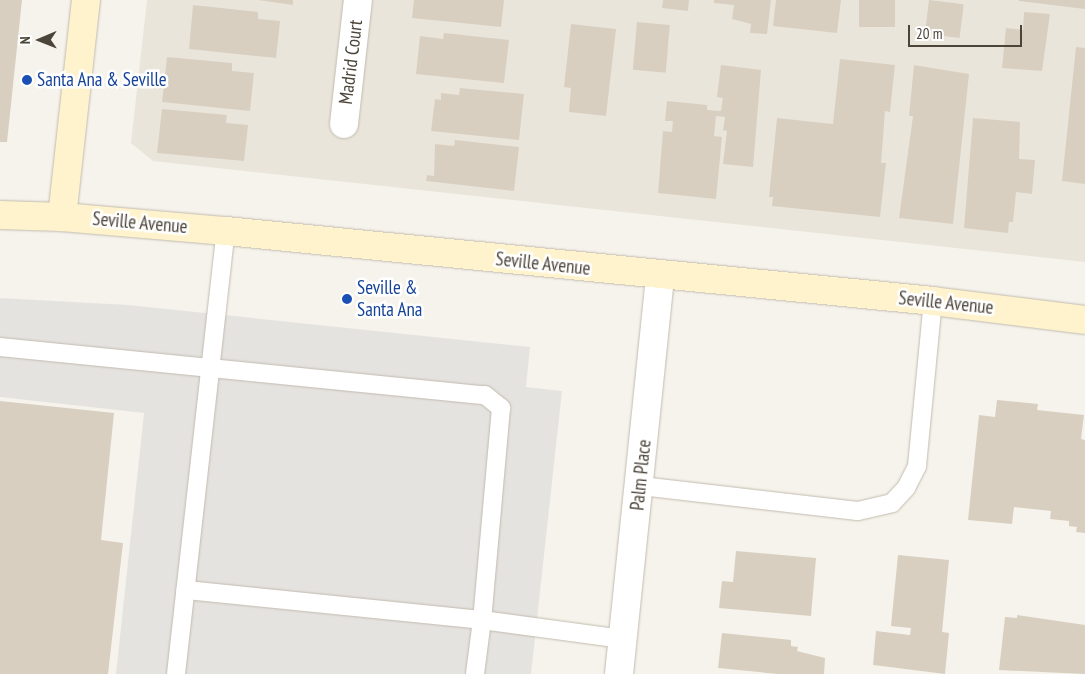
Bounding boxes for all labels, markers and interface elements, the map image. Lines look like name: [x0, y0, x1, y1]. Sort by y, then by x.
north arrow: [15, 15, 65, 65]
scale bar: [910, 15, 1024, 47]
street label: Madrid Court: [335, 18, 367, 106]
text: 20 m: [916, 24, 942, 43]
text: N: [16, 36, 34, 44]
place label: Santa Ana & Seville: [37, 69, 167, 91]
marker: Santa Ana & Seville: [21, 74, 33, 86]
street label: Seville Avenue: [91, 207, 189, 239]
street label: Seville Avenue: [494, 248, 592, 280]
place label: Seville & Santa Ana: [357, 277, 423, 321]
street label: Seville Avenue: [897, 287, 995, 319]
marker: Seville & Santa Ana: [341, 293, 353, 305]
street label: Palm Place: [626, 438, 656, 512]

